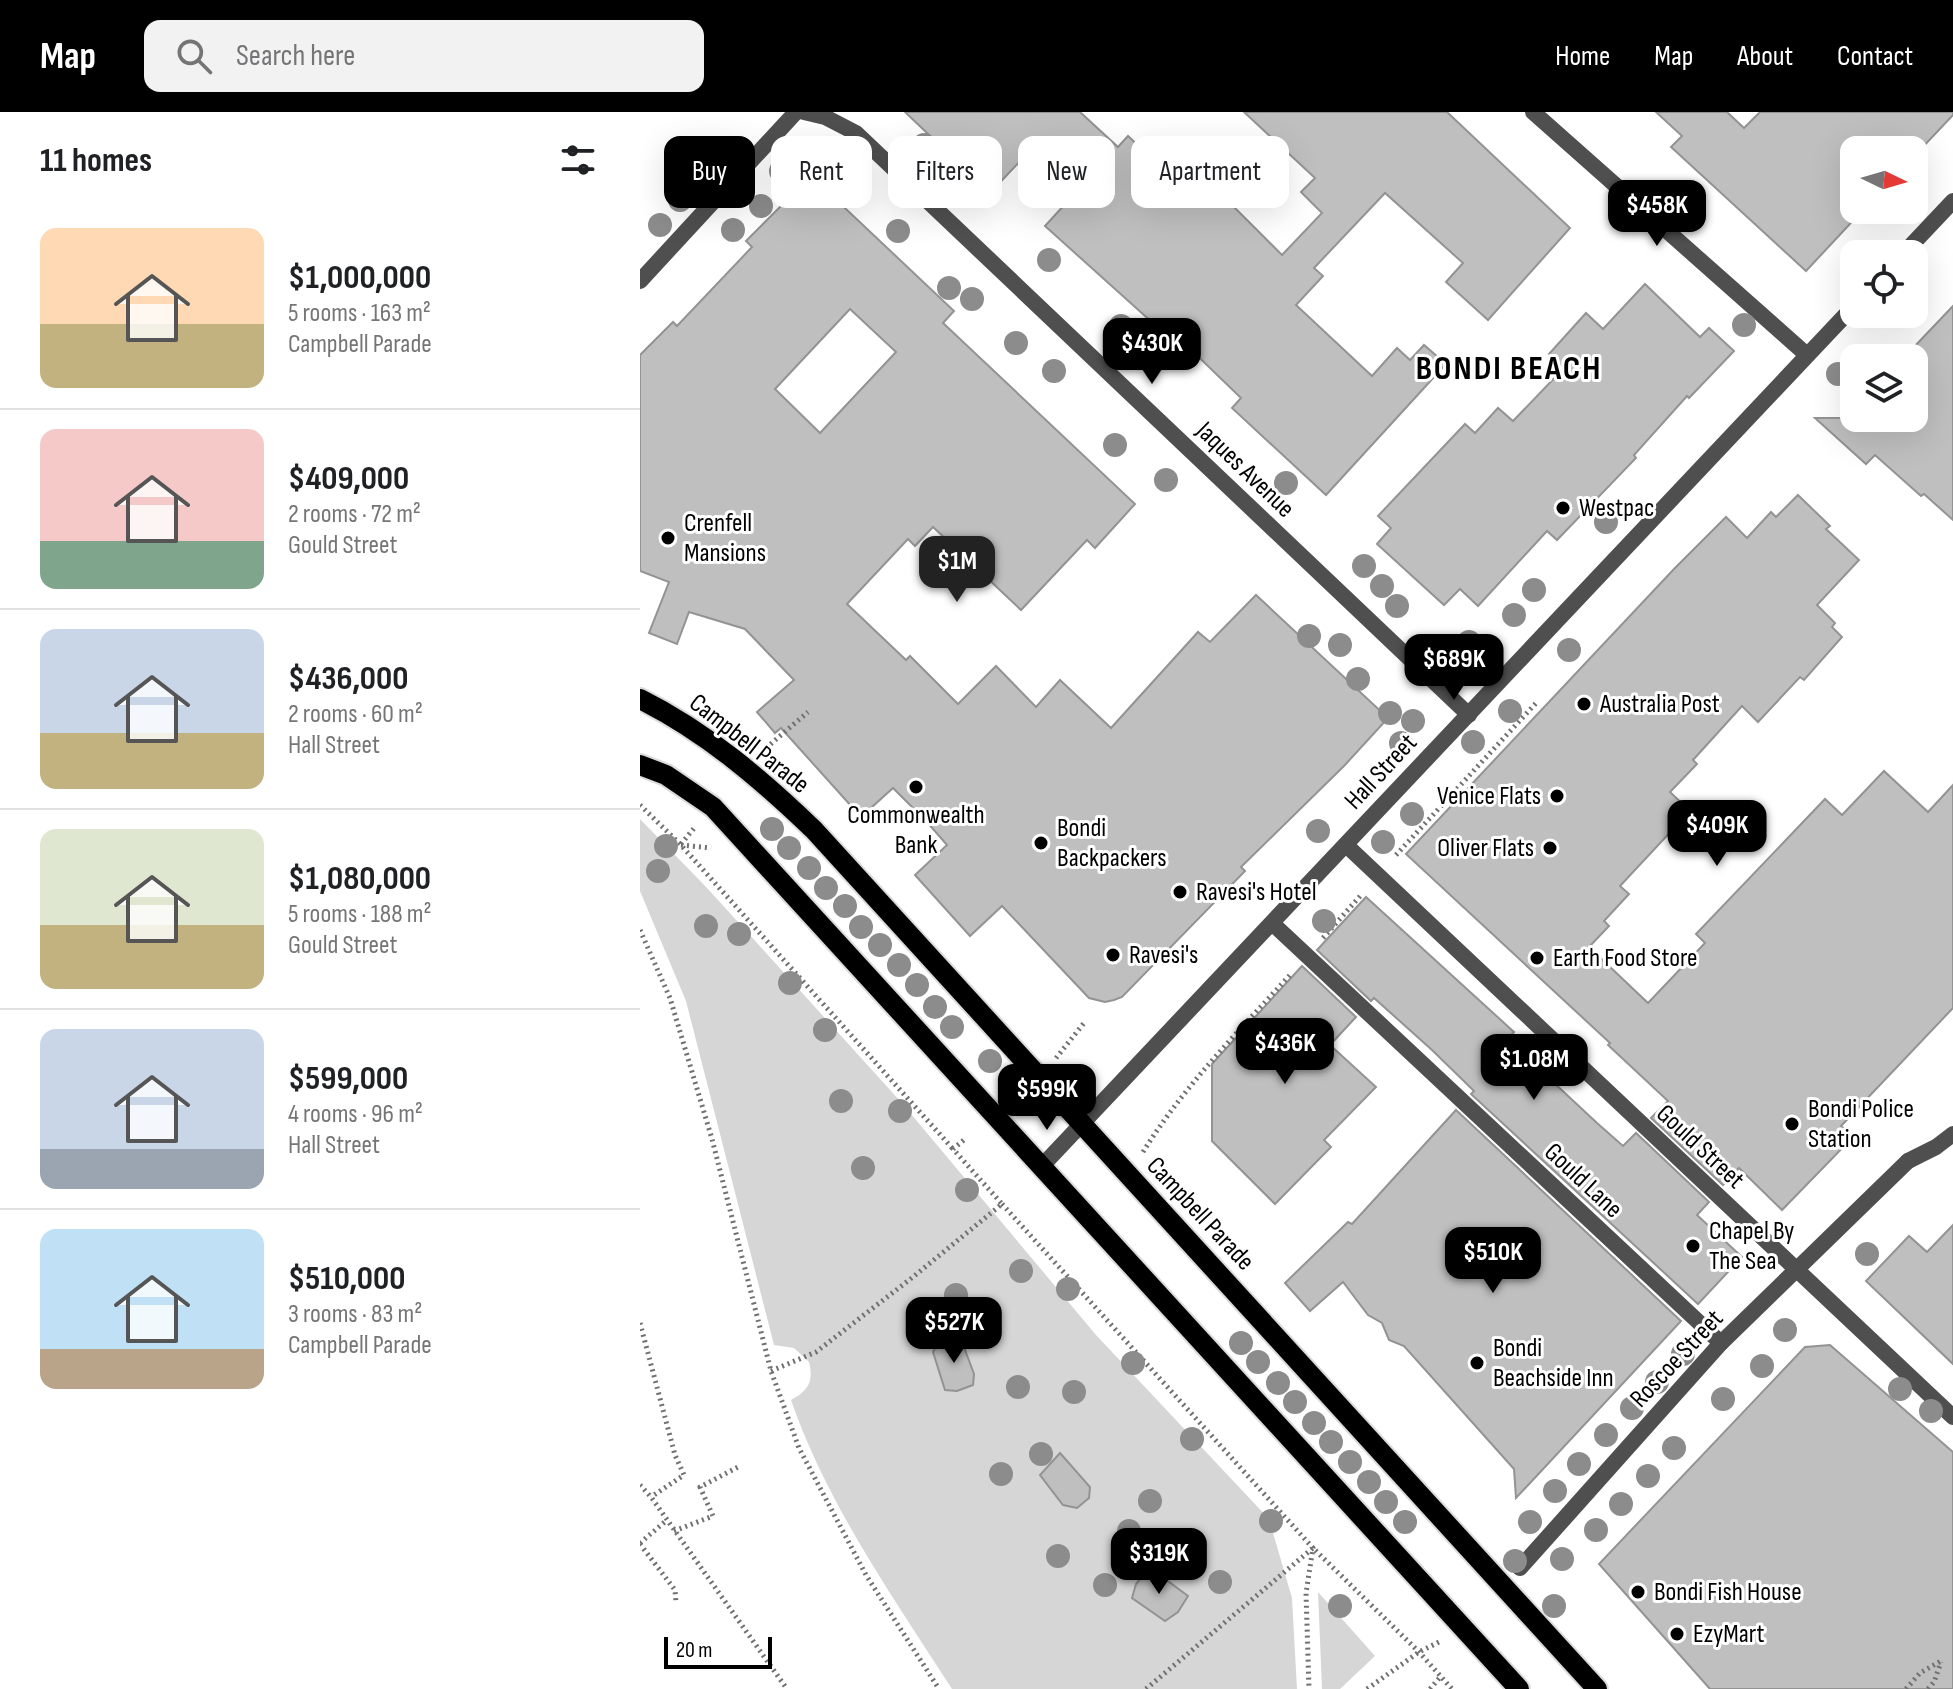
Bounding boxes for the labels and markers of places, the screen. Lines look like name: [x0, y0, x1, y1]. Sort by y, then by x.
pin: $458K: [1601, 180, 1713, 248]
pin: $430K: [1096, 318, 1208, 386]
place label: Westpac: [1579, 493, 1654, 524]
marker: Westpac: [1554, 499, 1572, 517]
place label: Crenfell Mansions: [684, 508, 766, 569]
marker: Crenfell Mansions: [659, 529, 677, 547]
pin: $1M: [918, 536, 996, 604]
pin: $689K: [1398, 634, 1510, 702]
place label: Australia Post: [1599, 689, 1720, 720]
marker: Australia Post: [1575, 695, 1593, 713]
marker: Commonwealth Bank: [907, 778, 925, 796]
place label: Venice Flats: [1437, 781, 1541, 812]
marker: Venice Flats: [1548, 787, 1566, 805]
place label: Commonwealth Bank: [847, 800, 985, 861]
pin: $409K: [1661, 800, 1773, 868]
place label: Bondi Backpackers: [1057, 813, 1167, 874]
place label: Oliver Flats: [1437, 833, 1534, 864]
marker: Bondi Backpackers: [1032, 834, 1050, 852]
marker: Oliver Flats: [1541, 839, 1559, 857]
place label: Ravesi's Hotel: [1196, 877, 1317, 908]
marker: Ravesi's Hotel: [1171, 883, 1189, 901]
place label: Ravesi's: [1129, 940, 1198, 971]
place label: Earth Food Store: [1553, 943, 1697, 974]
marker: Ravesi's: [1104, 946, 1122, 964]
marker: Earth Food Store: [1528, 949, 1546, 967]
pin: $436K: [1229, 1018, 1341, 1086]
pin: $1.08M: [1469, 1034, 1599, 1102]
pin: $599K: [991, 1064, 1103, 1132]
place label: Bondi Police Station: [1808, 1094, 1914, 1155]
marker: Bondi Police Station: [1783, 1115, 1801, 1133]
place label: Chapel By The Sea: [1709, 1216, 1794, 1277]
pin: $510K: [1437, 1227, 1549, 1295]
marker: Chapel By The Sea: [1684, 1237, 1702, 1255]
pin: $527K: [898, 1297, 1010, 1365]
place label: Bondi Beachside Inn: [1493, 1333, 1614, 1394]
marker: Bondi Beachside Inn: [1468, 1354, 1486, 1372]
pin: $319K: [1103, 1528, 1215, 1596]
place label: Bondi Fish House: [1654, 1577, 1802, 1608]
marker: Bondi Fish House: [1629, 1583, 1647, 1601]
place label: EzyMart: [1693, 1619, 1764, 1650]
marker: EzyMart: [1668, 1625, 1686, 1643]

